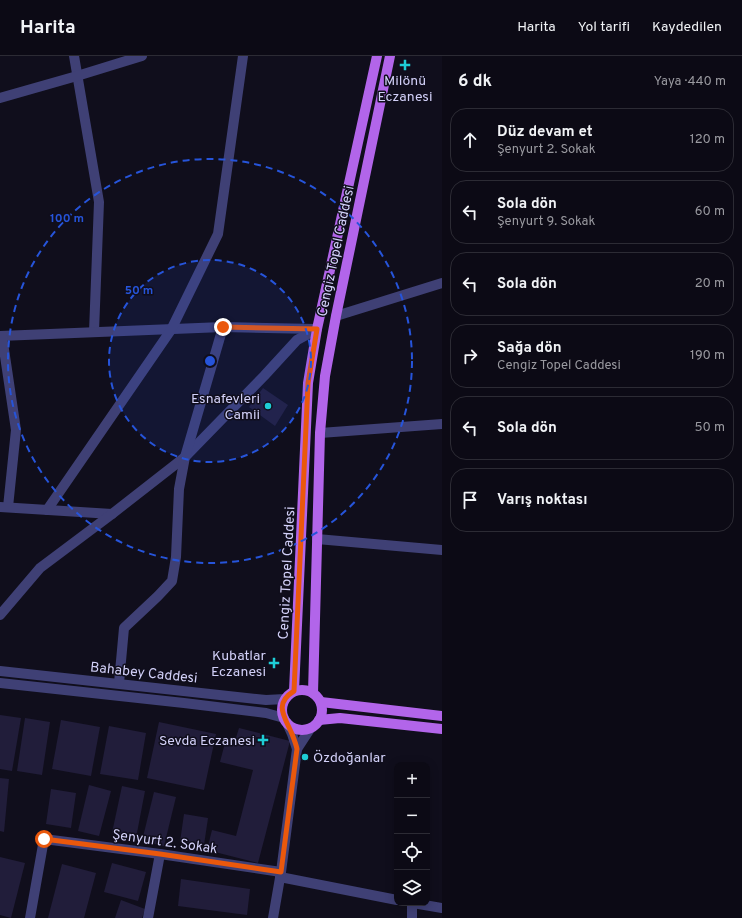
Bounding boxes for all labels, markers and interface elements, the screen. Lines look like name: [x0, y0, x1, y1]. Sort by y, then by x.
text: Harita: [20, 16, 76, 40]
text: Harita: [517, 19, 556, 36]
text: Yol tarifi: [578, 19, 630, 36]
text: Kaydedilen: [652, 19, 722, 36]
marker: Milönü Eczanesi: [400, 60, 410, 70]
text: 6 dk: [458, 71, 492, 93]
place label: Milönü Eczanesi: [378, 73, 432, 106]
text: Yaya · 440 m: [654, 74, 726, 90]
text: Düz devam et: [497, 123, 593, 142]
icon: ahead: [459, 129, 481, 151]
text: 120 m: [690, 132, 725, 148]
text: Şenyurt 2. Sokak: [497, 142, 596, 158]
street label: Cengiz Topel Caddesi: [314, 184, 359, 318]
text: Sola dön: [497, 195, 557, 214]
icon: left: [459, 201, 481, 223]
text: 60 m: [695, 204, 725, 220]
text: 100 m: [50, 211, 84, 227]
text: Şenyurt 9. Sokak: [497, 214, 595, 230]
icon: left: [459, 273, 481, 295]
text: Sola dön: [497, 275, 557, 294]
text: 20 m: [695, 276, 725, 292]
text: 50 m: [125, 283, 153, 299]
route end: [214, 318, 232, 336]
text: Sağa dön: [497, 339, 562, 358]
icon: right: [459, 345, 481, 367]
text: 190 m: [690, 348, 725, 364]
centre of rings: [203, 354, 217, 368]
text: Cengiz Topel Caddesi: [497, 358, 621, 374]
place label: Esnafevleri Camii: [191, 391, 260, 424]
marker: Esnafevleri Camii: [263, 401, 273, 411]
icon: left: [459, 417, 481, 439]
text: Sola dön: [497, 419, 557, 438]
text: 50 m: [695, 420, 725, 436]
icon: arrive: [459, 489, 481, 511]
text: Varış noktası: [497, 491, 588, 510]
street label: Cengiz Topel Caddesi: [276, 506, 299, 640]
place label: Kubatlar Eczanesi: [211, 648, 267, 681]
marker: Kubatlar Eczanesi: [269, 658, 279, 668]
street label: Bahabey Caddesi: [89, 659, 198, 688]
place label: Sevda Eczanesi: [159, 733, 255, 750]
marker: Sevda Eczanesi: [258, 735, 268, 745]
place label: Özdoğanlar: [313, 749, 386, 767]
marker: Özdoğanlar: [300, 752, 310, 762]
map controls: [394, 762, 430, 906]
button: +: [394, 762, 430, 798]
button: −: [394, 798, 430, 834]
street label: Şenyurt 2. Sokak: [111, 827, 219, 858]
route start: [35, 830, 53, 848]
button: locate: [394, 834, 430, 870]
button: layers: [394, 870, 430, 906]

